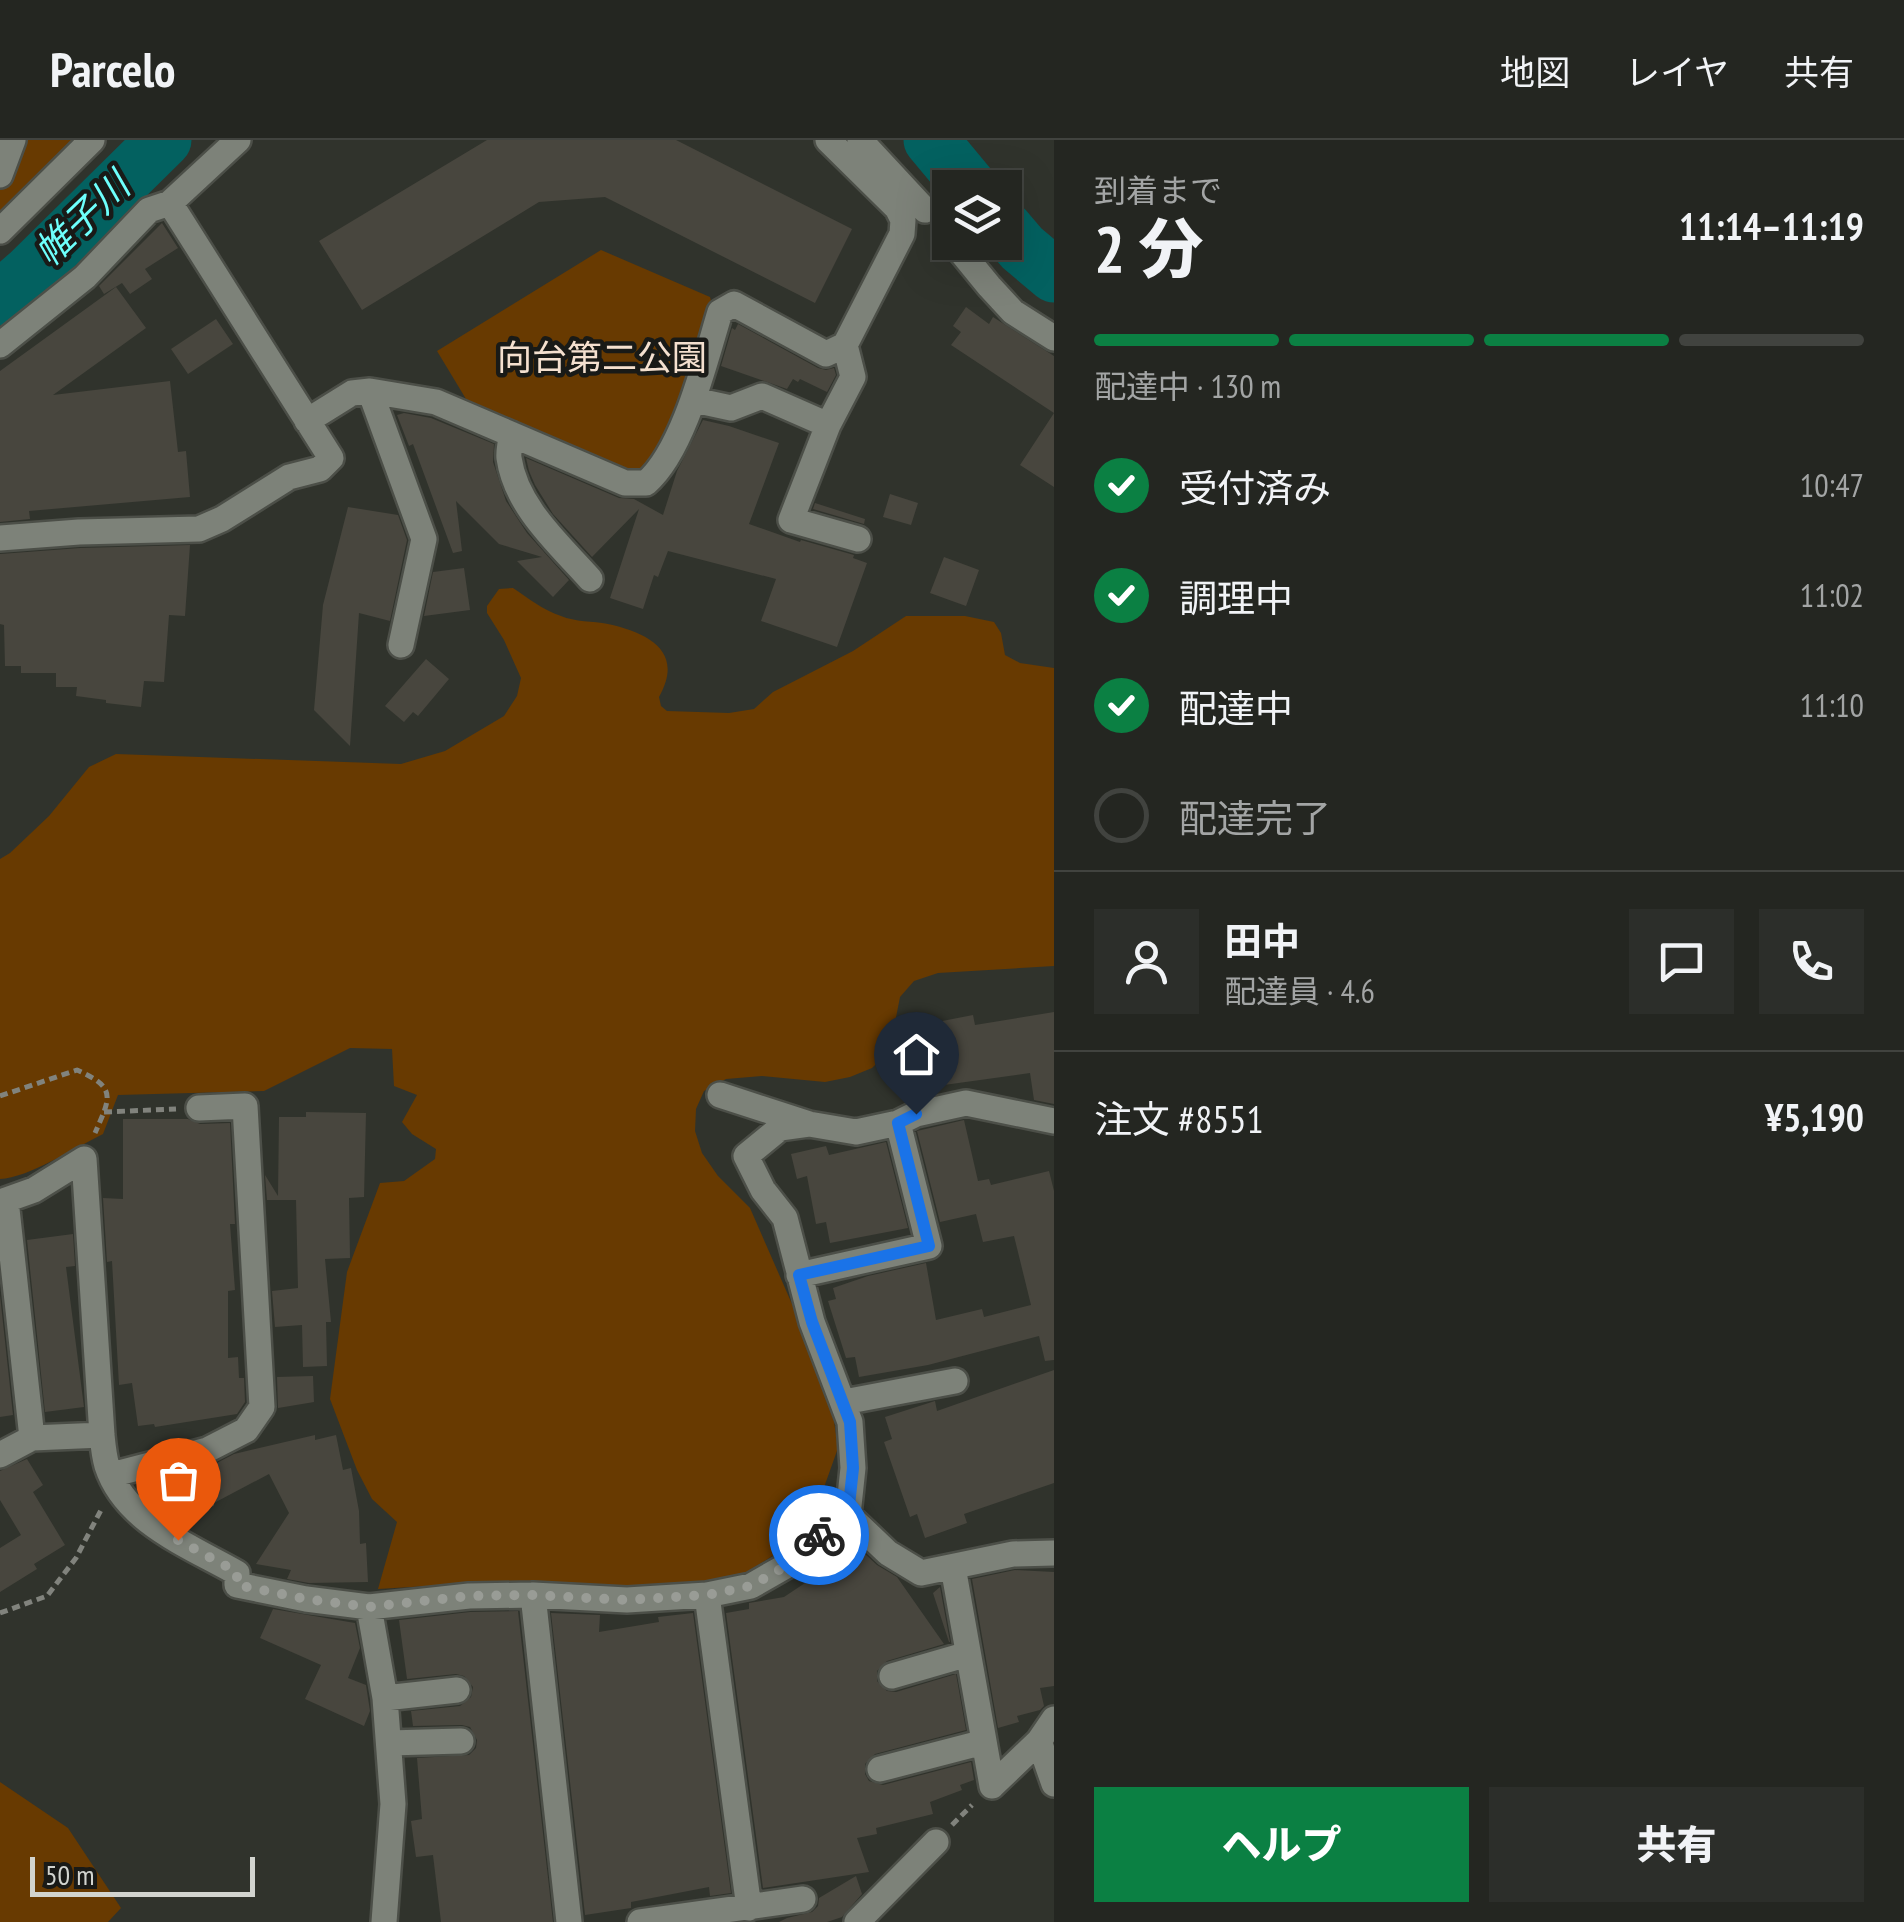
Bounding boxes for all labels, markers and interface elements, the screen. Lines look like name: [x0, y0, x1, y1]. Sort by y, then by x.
text: Parcelo: [50, 38, 175, 100]
text: 地図: [1500, 49, 1570, 95]
text: レイヤ: [1625, 49, 1729, 95]
text: 共有: [1784, 49, 1854, 95]
water label: 帷子川: [23, 158, 142, 275]
text: 到着まで: [1094, 169, 1222, 211]
map controls: [932, 170, 1022, 260]
button: layers: [932, 170, 1022, 260]
text: 11:14–11:19: [1679, 201, 1864, 250]
text: 2 分: [1094, 206, 1203, 290]
park label: 向台第二公園: [497, 334, 707, 380]
text: 配達中 · 130 m: [1094, 365, 1281, 407]
icon: check: [1094, 458, 1149, 513]
text: 受付済み: [1179, 463, 1331, 512]
text: 10:47: [1800, 464, 1864, 506]
icon: check: [1094, 568, 1149, 623]
text: 調理中: [1179, 573, 1293, 622]
text: 11:02: [1800, 574, 1864, 616]
icon: check: [1094, 678, 1149, 733]
text: 配達中: [1179, 683, 1293, 732]
text: 11:10: [1800, 684, 1864, 726]
text: 配達完了: [1179, 793, 1331, 842]
button: person: [1094, 909, 1199, 1014]
button: chat: [1629, 909, 1734, 1014]
button: phone: [1759, 909, 1864, 1014]
text: 田中: [1224, 916, 1300, 965]
text: 配達員 · 4.6: [1224, 970, 1375, 1012]
pin: [874, 1012, 959, 1115]
icon: home: [889, 1027, 944, 1082]
text: ¥5,190: [1765, 1092, 1864, 1141]
text: 注文 #8551: [1094, 1094, 1264, 1143]
pin: [136, 1438, 221, 1541]
icon: bag: [151, 1453, 206, 1508]
courier: [769, 1485, 869, 1585]
icon: bike: [792, 1508, 847, 1563]
button: ヘルプ: [1094, 1787, 1469, 1902]
button: 共有: [1489, 1787, 1864, 1902]
scale bar: [30, 1852, 255, 1896]
text: 50 m: [45, 1856, 94, 1893]

